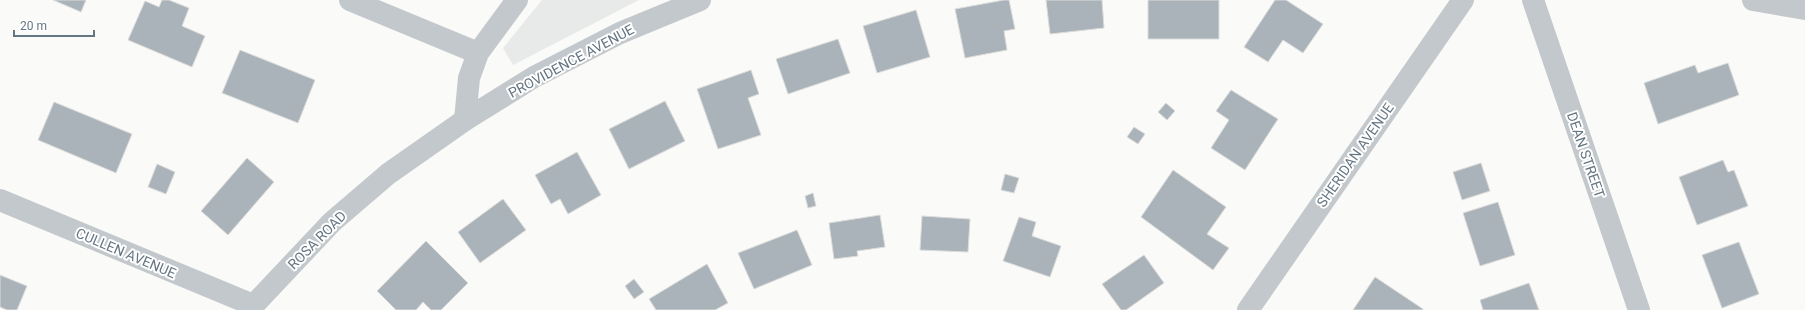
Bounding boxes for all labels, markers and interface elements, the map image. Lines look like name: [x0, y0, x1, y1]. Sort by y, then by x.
scale bar: [14, 12, 94, 38]
text: 20 m: [20, 19, 47, 33]
street label: PROVIDENCE AVENUE: [506, 21, 636, 101]
street label: SHERIDAN AVENUE: [1313, 100, 1397, 210]
street label: DEAN STREET: [1564, 110, 1608, 200]
street label: ROSA ROAD: [285, 208, 349, 272]
street label: CULLEN AVENUE: [74, 225, 178, 281]

